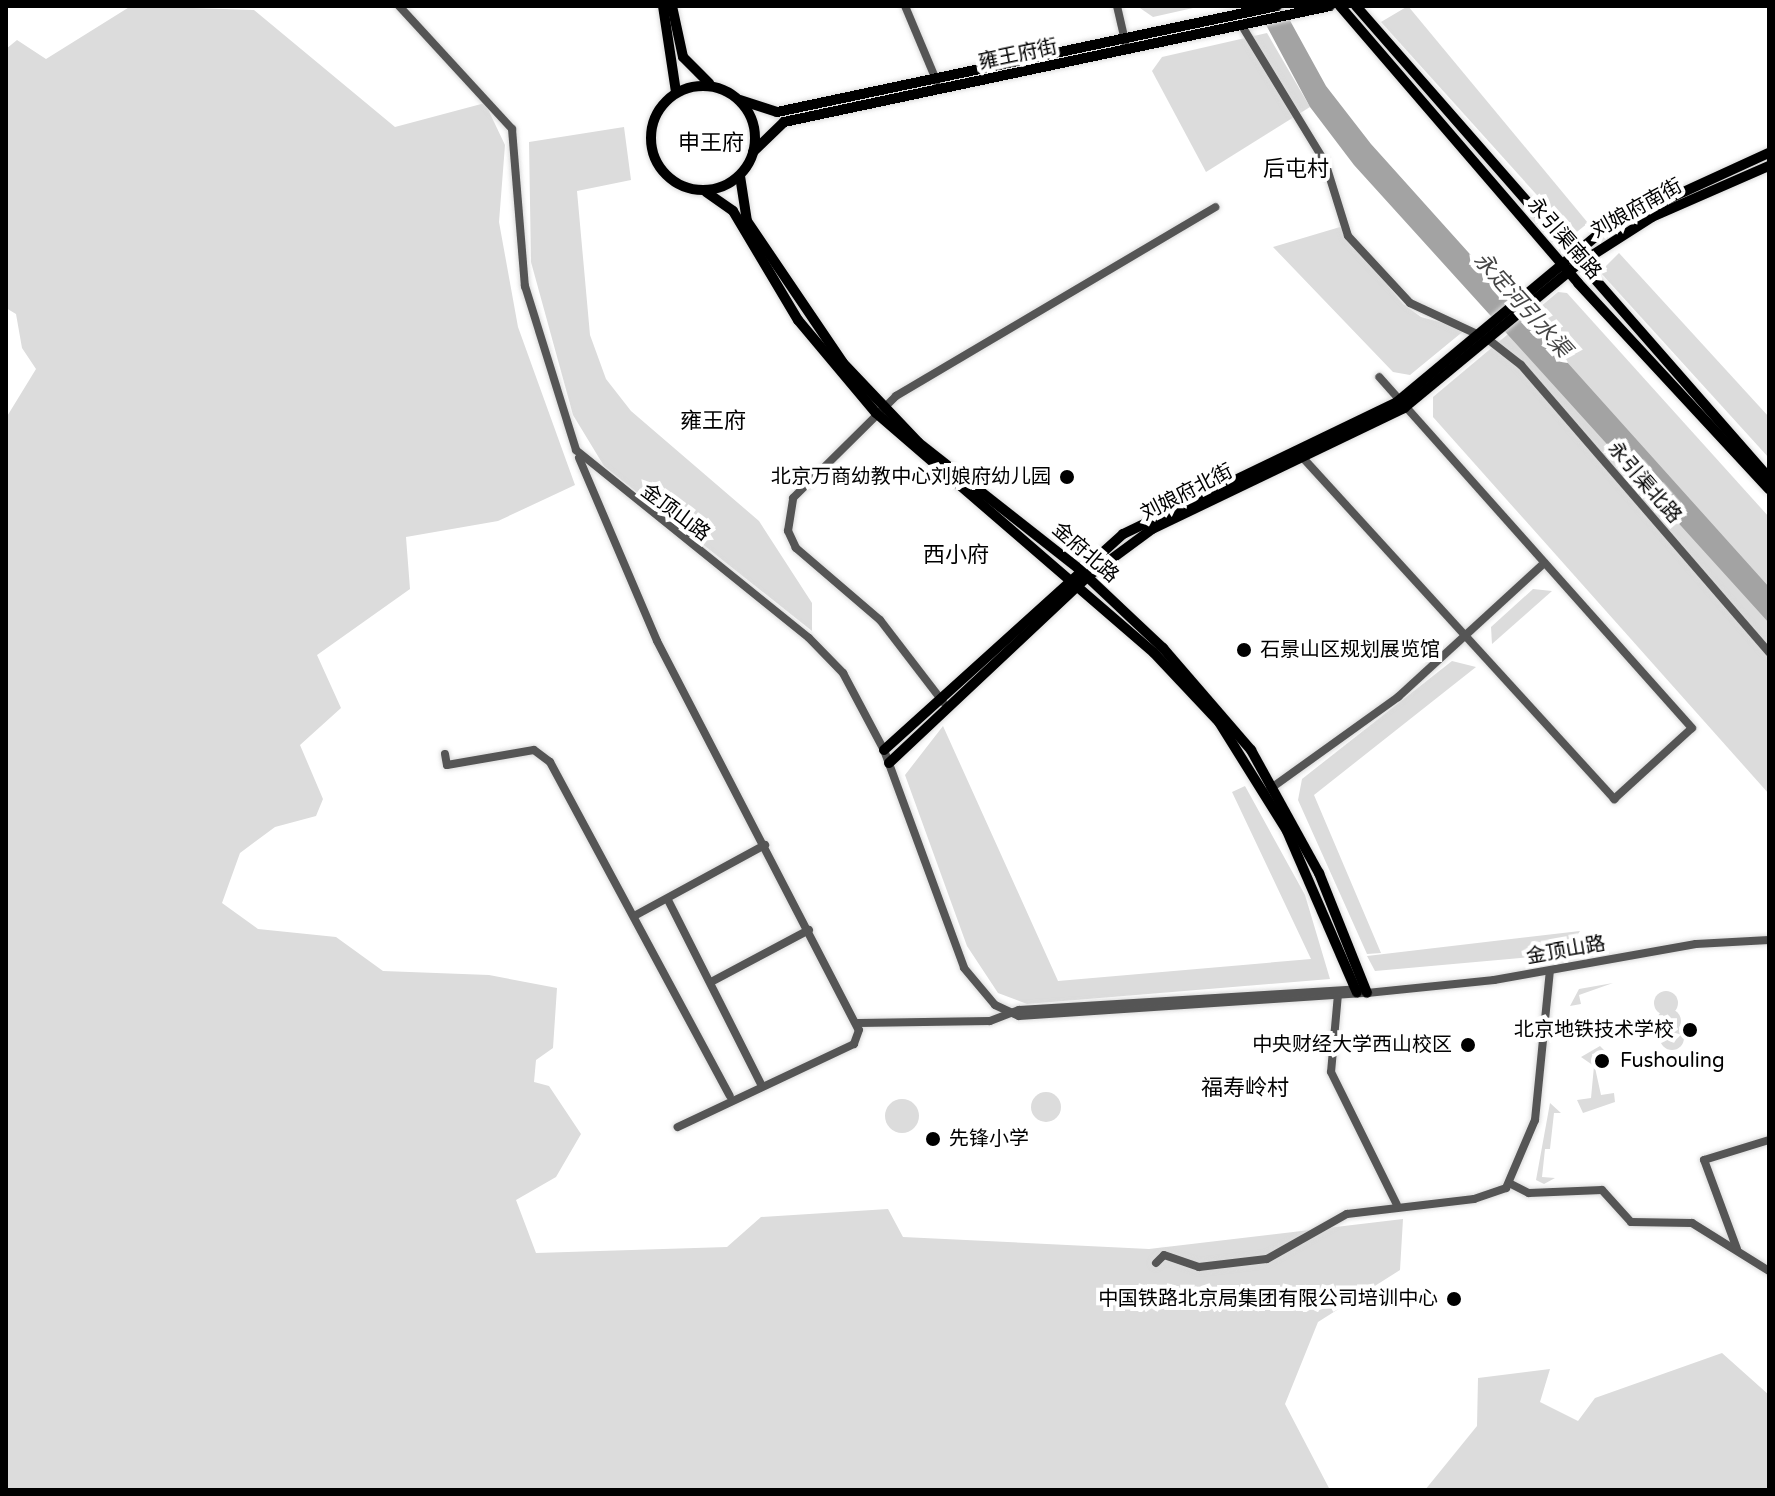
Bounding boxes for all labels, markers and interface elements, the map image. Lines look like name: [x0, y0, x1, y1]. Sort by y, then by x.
street label: 雍王府街: [976, 35, 1060, 75]
district label: 申王府: [678, 131, 744, 157]
district label: 后屯村: [1263, 157, 1329, 183]
street label: 刘娘府南街: [1587, 174, 1687, 244]
street label: 永引渠南路: [1522, 193, 1606, 285]
water label: 永定河引水渠: [1468, 247, 1576, 363]
district label: 雍王府: [680, 409, 746, 435]
street label: 永引渠北路: [1602, 437, 1686, 529]
street label: 刘娘府北街: [1137, 460, 1237, 526]
place label: 北京万商幼教中心刘娘府幼儿园: [771, 465, 1051, 489]
marker: 北京万商幼教中心刘娘府幼儿园: [1058, 468, 1076, 486]
street label: 金顶山路: [636, 479, 714, 547]
street label: 金府北路: [1047, 518, 1123, 588]
district label: 西小府: [923, 543, 989, 569]
place label: 石景山区规划展览馆: [1260, 638, 1440, 662]
marker: 石景山区规划展览馆: [1235, 641, 1253, 659]
street label: 金顶山路: [1525, 932, 1607, 970]
place label: 北京地铁技术学校: [1514, 1018, 1674, 1042]
marker: 北京地铁技术学校: [1681, 1021, 1699, 1039]
place label: 中央财经大学西山校区: [1252, 1033, 1452, 1057]
marker: 中央财经大学西山校区: [1459, 1036, 1477, 1054]
place label: Fushouling: [1620, 1049, 1725, 1073]
marker: Fushouling: [1591, 1050, 1613, 1072]
district label: 福寿岭村: [1201, 1076, 1289, 1102]
place label: 先锋小学: [949, 1127, 1029, 1151]
marker: 先锋小学: [924, 1130, 942, 1148]
place label: 中国铁路北京局集团有限公司培训中心: [1098, 1287, 1438, 1311]
marker: 中国铁路北京局集团有限公司培训中心: [1445, 1290, 1463, 1308]

